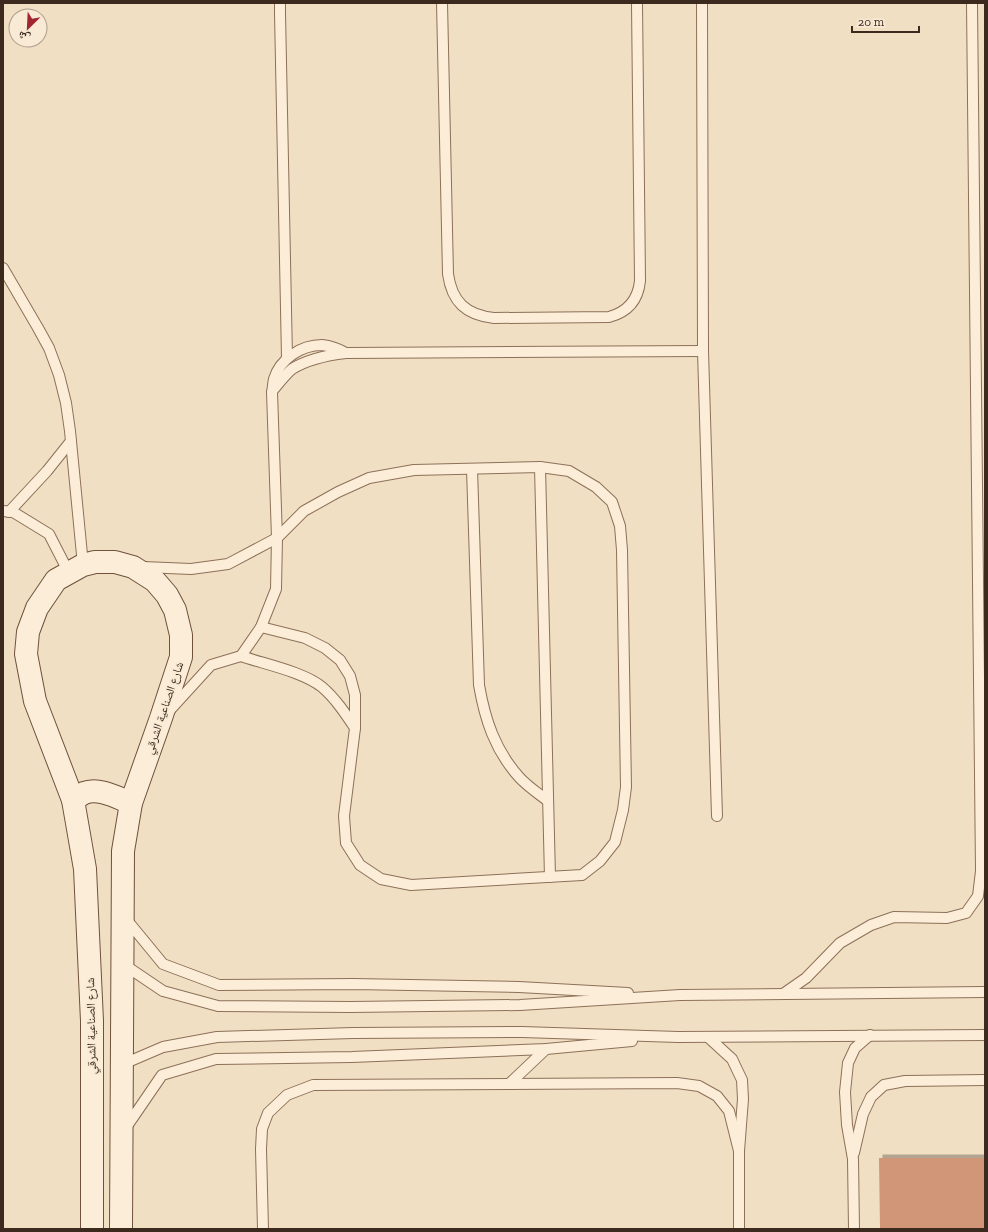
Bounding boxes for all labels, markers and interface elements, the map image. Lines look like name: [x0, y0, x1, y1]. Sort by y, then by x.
north arrow: [8, 8, 48, 48]
scale bar: [852, 8, 919, 34]
text: 20 m: [858, 15, 885, 29]
text: ش: [16, 27, 33, 45]
street label: شارع الصناعية الشرقي: [142, 660, 189, 757]
street label: شارع الصناعية الشرقي: [83, 977, 102, 1075]

